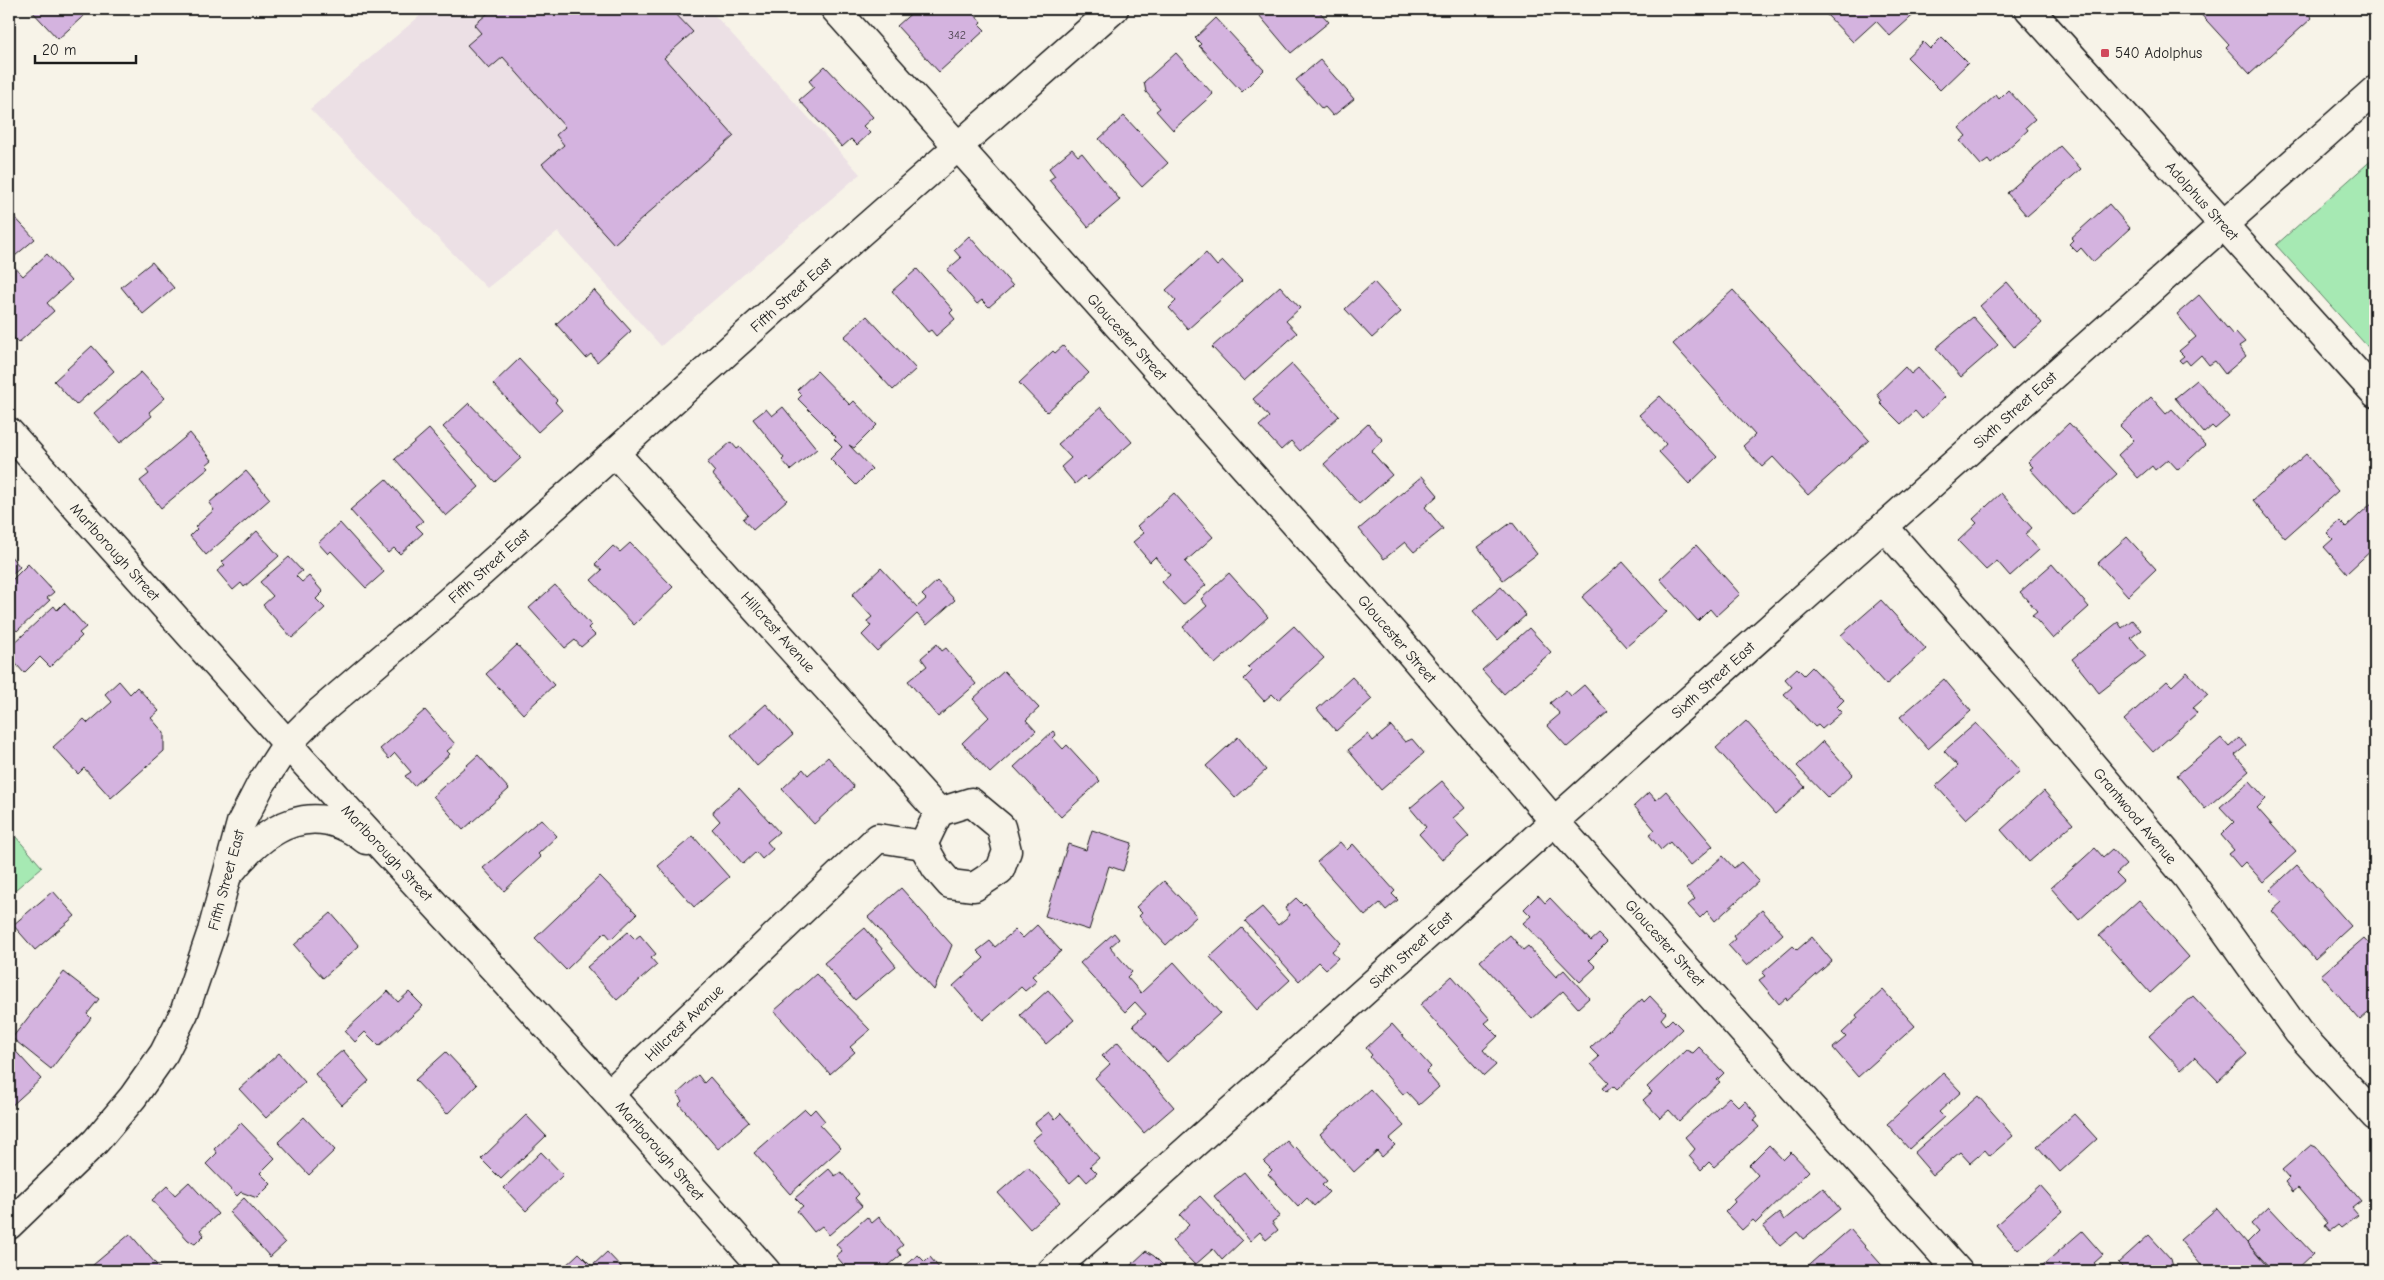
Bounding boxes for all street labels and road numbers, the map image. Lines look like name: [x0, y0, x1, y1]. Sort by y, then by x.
street label: Adolphus Street: [2162, 158, 2243, 245]
street label: Fifth Street East: [747, 253, 836, 336]
street label: Gloucester Street: [1083, 290, 1171, 385]
street label: Sixth Street East: [1970, 367, 2061, 452]
street label: Marlborough Street: [66, 499, 164, 605]
street label: Fifth Street East: [445, 524, 534, 607]
street label: Hillcrest Avenue: [737, 588, 819, 676]
street label: Gloucester Street: [1354, 591, 1441, 687]
street label: Sixth Street East: [1668, 637, 1759, 722]
street label: Grantwood Avenue: [2090, 764, 2181, 868]
street label: Marlborough Street: [338, 801, 437, 906]
street label: Fifth Street East: [204, 827, 248, 932]
street label: Gloucester Street: [1621, 896, 1709, 991]
street label: Sixth Street East: [1366, 907, 1457, 992]
street label: Hillcrest Avenue: [641, 981, 727, 1065]
street label: Marlborough Street: [612, 1098, 708, 1205]

